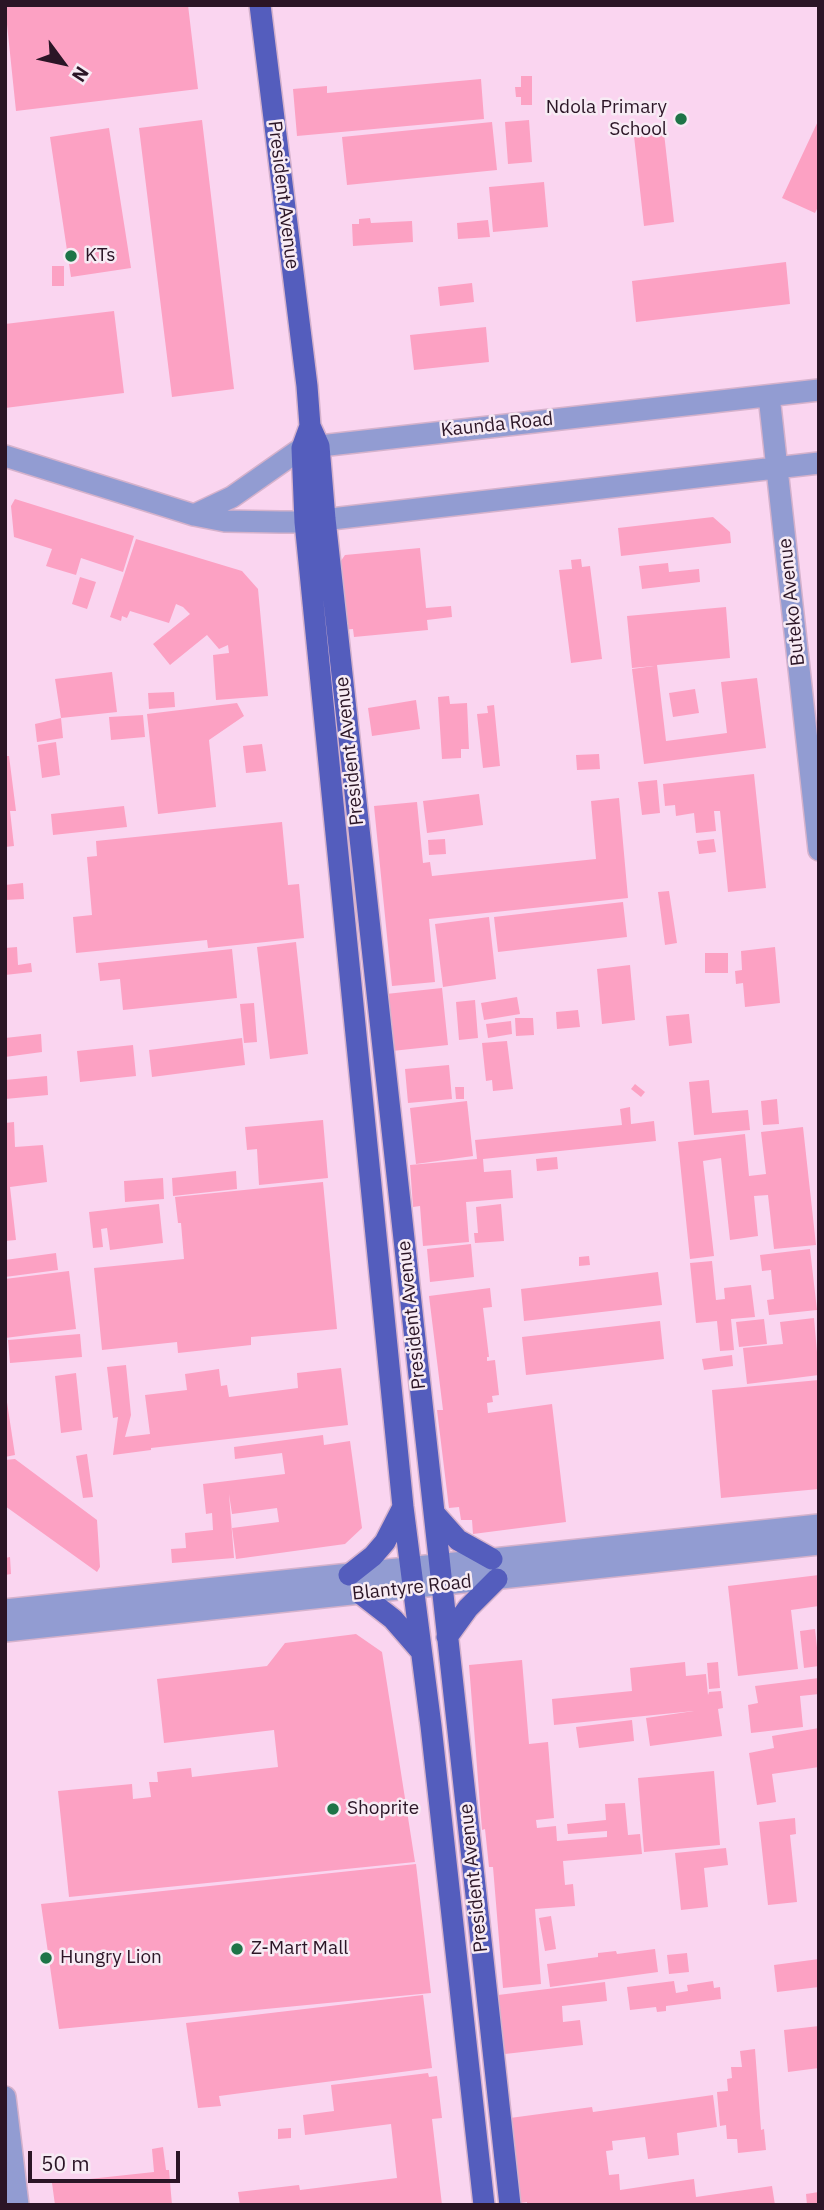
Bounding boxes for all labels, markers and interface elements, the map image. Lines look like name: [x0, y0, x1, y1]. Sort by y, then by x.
north arrow: [28, 28, 98, 98]
text: N: [67, 62, 94, 87]
place label: Ndola Primary School: [546, 97, 667, 141]
marker: Ndola Primary School: [673, 111, 689, 127]
street label: President Avenue: [263, 119, 303, 271]
place label: KTs: [85, 245, 115, 267]
marker: KTs: [63, 248, 79, 264]
street label: Kaunda Road: [440, 408, 554, 442]
street label: Buteko Avenue: [774, 537, 810, 667]
street label: President Avenue: [331, 675, 369, 827]
street label: President Avenue: [393, 1239, 431, 1391]
street label: Blantyre Road: [351, 1570, 473, 1606]
place label: Shoprite: [347, 1798, 419, 1820]
marker: Shoprite: [325, 1801, 341, 1817]
street label: President Avenue: [455, 1802, 493, 1954]
place label: Z-Mart Mall: [251, 1938, 348, 1960]
marker: Z-Mart Mall: [229, 1941, 245, 1957]
place label: Hungry Lion: [60, 1947, 162, 1969]
marker: Hungry Lion: [38, 1950, 54, 1966]
scale bar: [32, 2136, 184, 2180]
text: 50 m: [41, 2149, 90, 2177]

